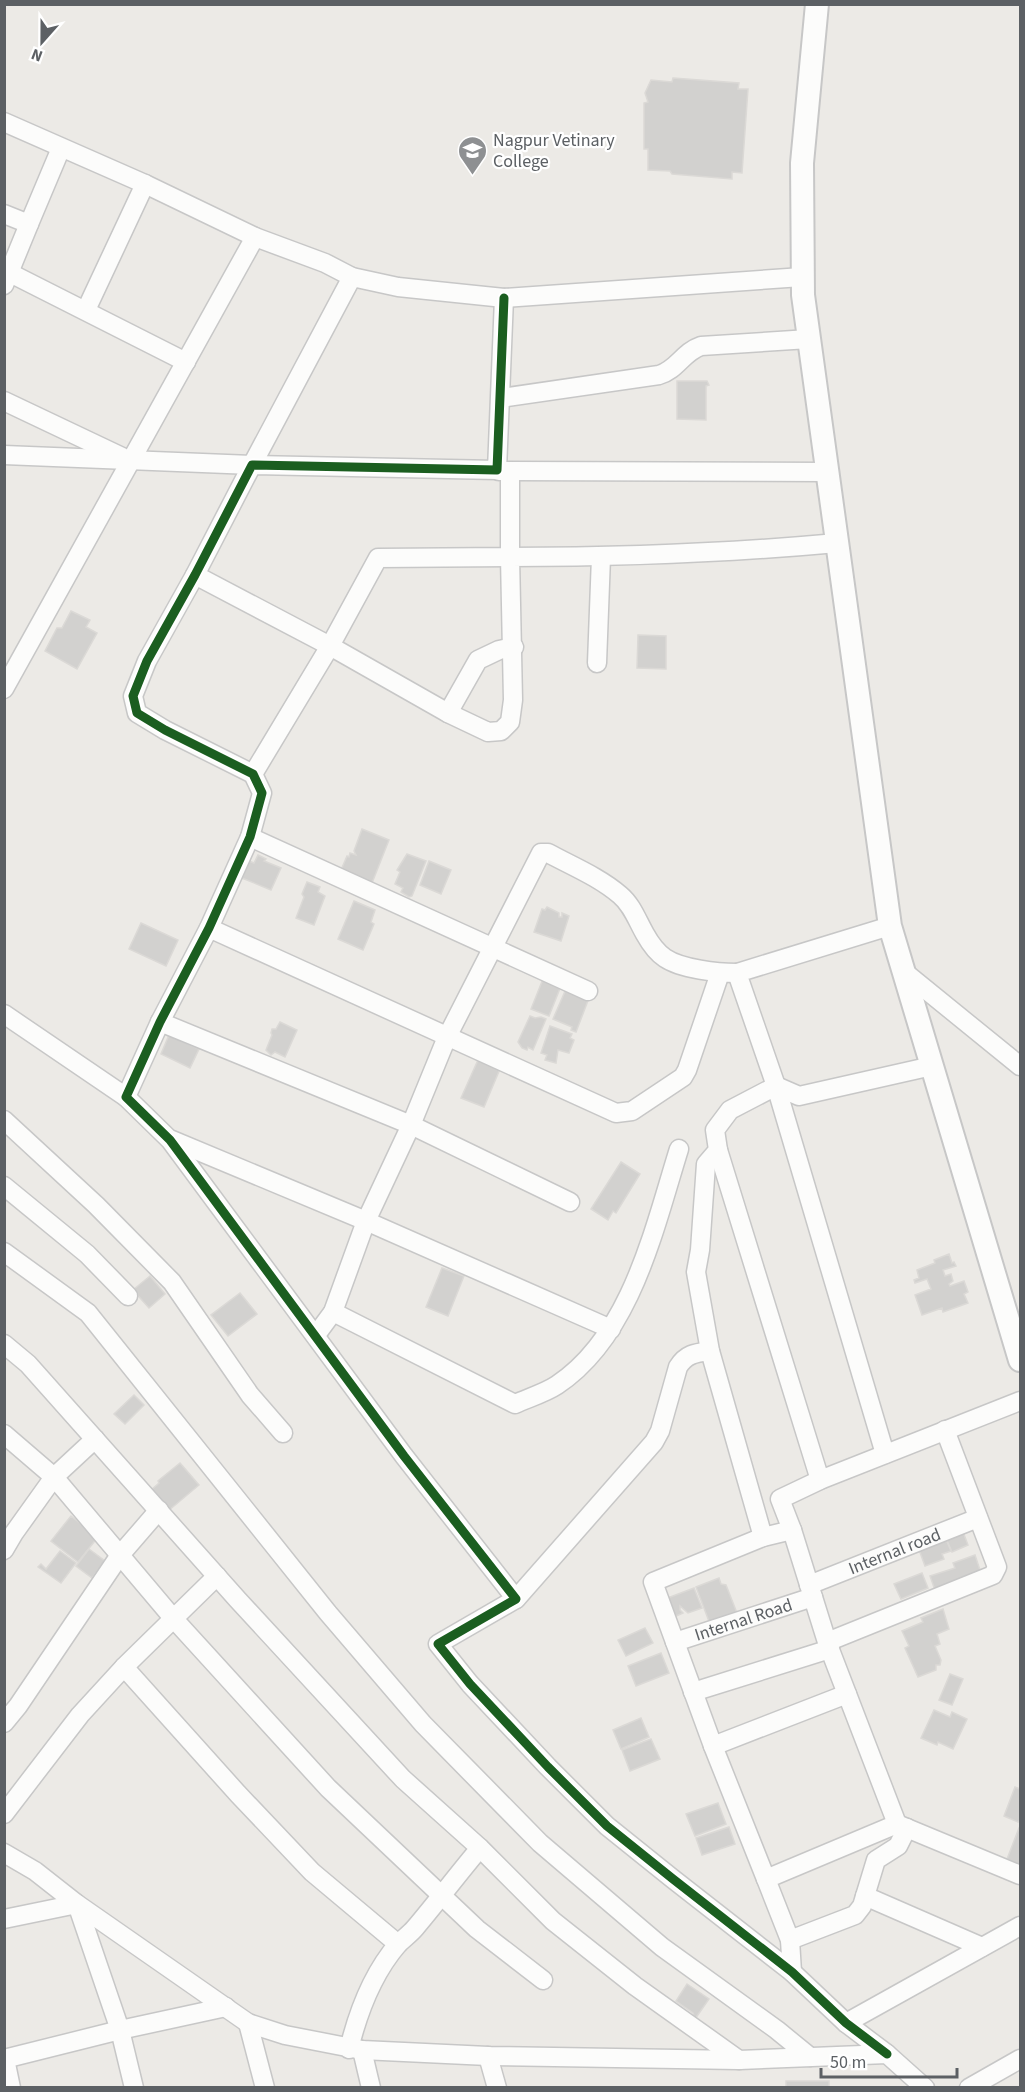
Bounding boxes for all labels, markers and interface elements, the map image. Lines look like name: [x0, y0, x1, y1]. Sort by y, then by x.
north arrow: [12, 12, 72, 72]
text: N: [28, 43, 46, 67]
place label: Nagpur Vetinary College: [493, 128, 615, 174]
school or university icon: Nagpur Vetinary College: [456, 134, 488, 176]
street label: Internal road: [845, 1522, 945, 1581]
street label: Internal Road: [692, 1593, 796, 1648]
scale bar: [821, 2041, 958, 2079]
text: 50 m: [830, 2050, 866, 2075]

